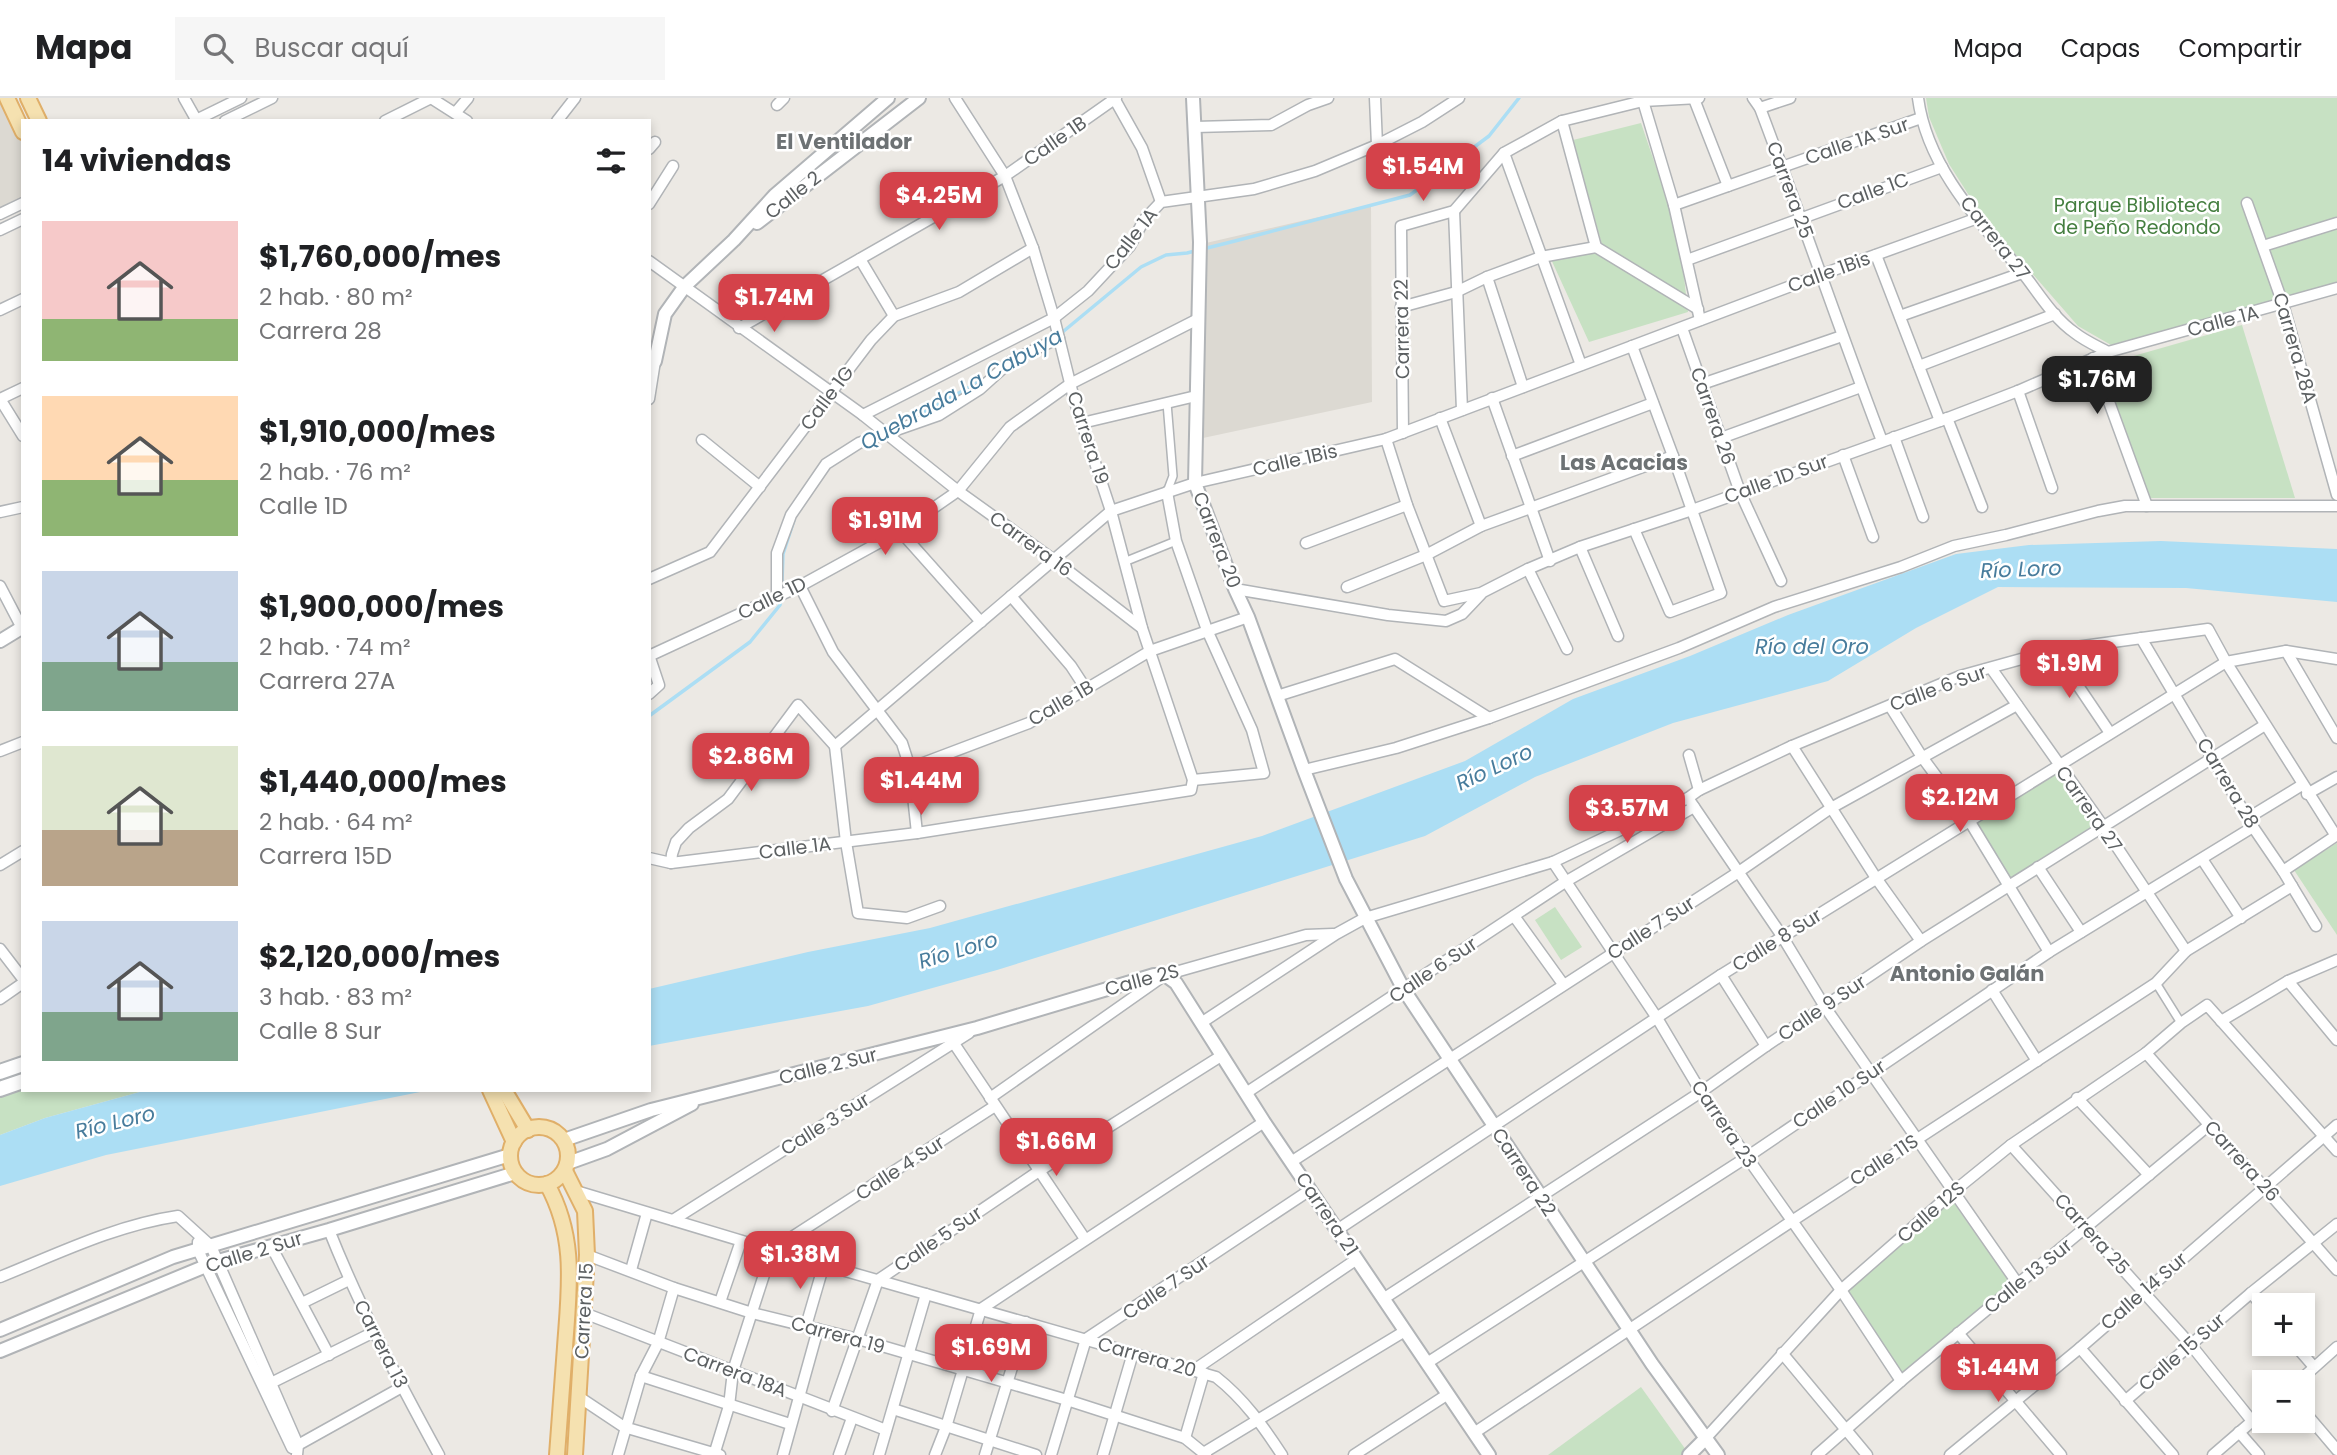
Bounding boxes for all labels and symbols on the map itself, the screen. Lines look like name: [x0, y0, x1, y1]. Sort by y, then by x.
street label: Calle 1B: [1018, 109, 1092, 173]
street label: Calle 1A Sur: [1802, 111, 1912, 171]
district label: El Ventilador: [776, 127, 912, 156]
street label: Carrera 25: [1760, 138, 1820, 242]
pin: $1.54M: [1366, 144, 1480, 203]
street label: Calle 2: [759, 164, 827, 226]
street label: Calle 1C: [1833, 166, 1913, 216]
pin: $4.25M: [882, 172, 996, 232]
street label: Carrera 27: [1954, 190, 2036, 286]
park label: Parque Biblioteca de Peño Redondo: [2053, 192, 2221, 241]
street label: Calle 1A: [1098, 202, 1164, 276]
street label: Calle 1Bis: [1784, 245, 1874, 299]
pin: $1.74M: [717, 274, 831, 334]
street label: Carrera 22: [1388, 279, 1416, 379]
street label: Carrera 28A: [2266, 289, 2324, 407]
street label: Calle 1A: [2184, 299, 2262, 343]
water label: Quebrada La Cabuya: [854, 321, 1068, 457]
pin: $1.76M: [2040, 356, 2154, 416]
street label: Calle 1G: [794, 360, 860, 436]
street label: Carrera 26: [1684, 364, 1742, 468]
street label: Carrera 19: [1060, 388, 1116, 488]
street label: Calle 1Bis: [1250, 437, 1340, 483]
district label: Las Acacias: [1560, 448, 1688, 477]
street label: Calle 1D Sur: [1720, 448, 1832, 510]
street label: Carrera 20: [1186, 488, 1248, 592]
pin: $1.91M: [828, 498, 942, 557]
street label: Carrera 16: [984, 505, 1078, 583]
water label: Río Loro: [1980, 553, 2062, 585]
street label: Calle 1D: [733, 570, 811, 626]
water label: Río del Oro: [1755, 632, 1869, 661]
pin: $1.9M: [2020, 640, 2118, 700]
street label: Calle 6 Sur: [1886, 658, 1990, 718]
street label: Calle 1B: [1023, 673, 1099, 733]
street label: Carrera 28: [2190, 733, 2266, 833]
pin: $2.86M: [694, 734, 808, 793]
water label: Río Loro: [1451, 737, 1537, 797]
pin: $1.44M: [864, 758, 978, 817]
street label: Carrera 27: [2049, 760, 2129, 858]
pin: $2.12M: [1903, 774, 2017, 834]
pin: $3.57M: [1570, 786, 1684, 845]
street label: Calle 1A: [757, 830, 833, 866]
street label: Calle 7 Sur: [1602, 890, 1700, 966]
street label: Calle 8 Sur: [1727, 902, 1827, 978]
water label: Río Loro: [915, 924, 1001, 976]
street label: Calle 6 Sur: [1383, 930, 1483, 1010]
street label: Calle 2S: [1102, 957, 1182, 1003]
district label: Antonio Galán: [1890, 959, 2044, 988]
street label: Calle 9 Sur: [1773, 969, 1871, 1047]
street label: Calle 2 Sur: [776, 1041, 880, 1091]
street label: Calle 10 Sur: [1787, 1053, 1891, 1135]
street label: Carrera 23: [1685, 1075, 1763, 1173]
street label: Calle 3 Sur: [775, 1086, 875, 1162]
water label: Río Loro: [72, 1098, 158, 1146]
street label: Carrera 26: [2198, 1114, 2286, 1208]
pin: $1.66M: [999, 1118, 1113, 1178]
street label: Carrera 22: [1485, 1123, 1563, 1221]
street label: Calle 11S: [1844, 1128, 1924, 1192]
street label: Calle 4 Sur: [850, 1129, 950, 1207]
street label: Carrera 21: [1289, 1167, 1365, 1261]
street label: Calle 12S: [1891, 1175, 1971, 1249]
street label: Carrera 25: [2048, 1187, 2136, 1281]
street label: Calle 5 Sur: [889, 1200, 987, 1278]
street label: Calle 2 Sur: [202, 1224, 306, 1280]
pin: $1.38M: [743, 1232, 857, 1291]
street label: Calle 13 Sur: [1978, 1232, 2078, 1320]
street label: Calle 14 Sur: [2095, 1246, 2193, 1336]
street label: Calle 7 Sur: [1117, 1248, 1215, 1326]
street label: Carrera 15: [568, 1262, 600, 1360]
street label: Carrera 13: [347, 1295, 415, 1393]
street label: Calle 15 Sur: [2133, 1307, 2231, 1397]
street label: Carrera 19: [788, 1309, 888, 1361]
pin: $1.69M: [934, 1324, 1048, 1384]
street label: Carrera 20: [1095, 1330, 1199, 1384]
street label: Carrera 18A: [679, 1340, 791, 1404]
pin: $1.44M: [1941, 1344, 2055, 1404]

